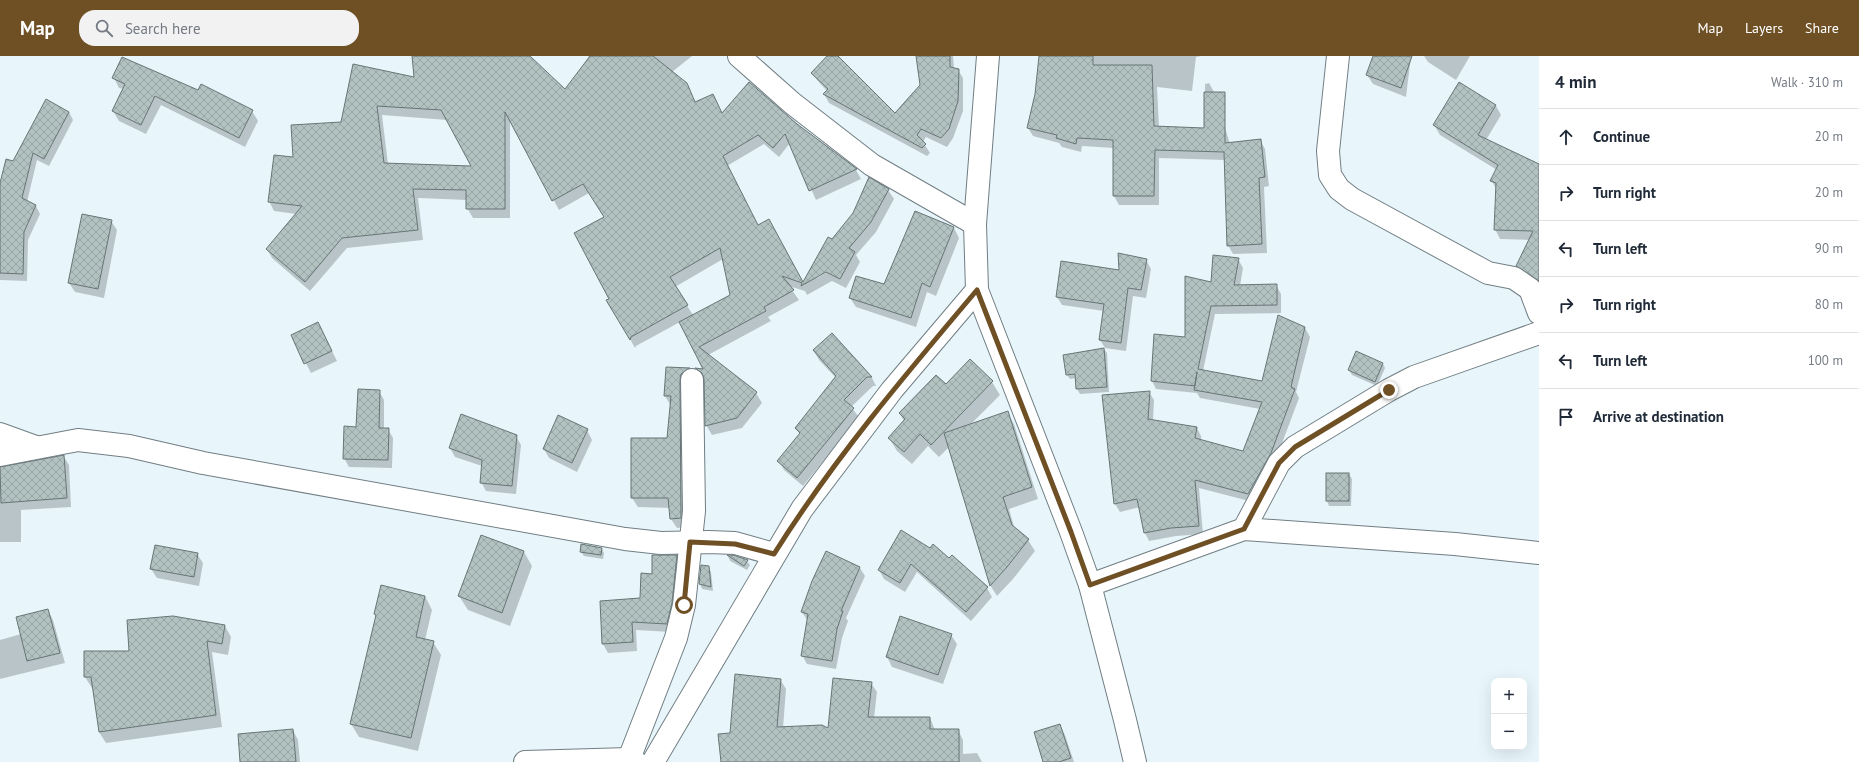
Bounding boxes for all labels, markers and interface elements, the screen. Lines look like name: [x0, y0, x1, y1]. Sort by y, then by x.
search box: [79, 10, 359, 46]
text: Map: [20, 16, 55, 40]
icon: search: [93, 17, 115, 39]
text: Search here: [125, 19, 201, 38]
text: Map: [1697, 19, 1723, 37]
text: Layers: [1745, 19, 1783, 37]
text: Share: [1805, 19, 1839, 37]
text: 4 min: [1555, 71, 1596, 93]
text: Walk · 310 m: [1771, 74, 1843, 91]
icon: ahead: [1555, 126, 1577, 148]
text: Continue: [1593, 127, 1650, 146]
text: 20 m: [1815, 128, 1843, 145]
icon: right: [1555, 182, 1577, 204]
text: Turn right: [1593, 183, 1656, 202]
text: 20 m: [1815, 184, 1843, 201]
icon: left: [1555, 238, 1577, 260]
text: Turn left: [1593, 239, 1647, 258]
text: 90 m: [1815, 240, 1843, 257]
icon: right: [1555, 294, 1577, 316]
text: Turn right: [1593, 295, 1656, 314]
text: 80 m: [1815, 296, 1843, 313]
icon: left: [1555, 350, 1577, 372]
text: Turn left: [1593, 351, 1647, 370]
text: 100 m: [1808, 352, 1843, 369]
route end: [1380, 381, 1398, 399]
icon: arrive: [1555, 406, 1577, 428]
text: Arrive at destination: [1593, 407, 1724, 426]
route start: [675, 596, 693, 614]
map controls: [1491, 678, 1527, 750]
button: +: [1491, 678, 1527, 714]
button: −: [1491, 714, 1527, 750]

